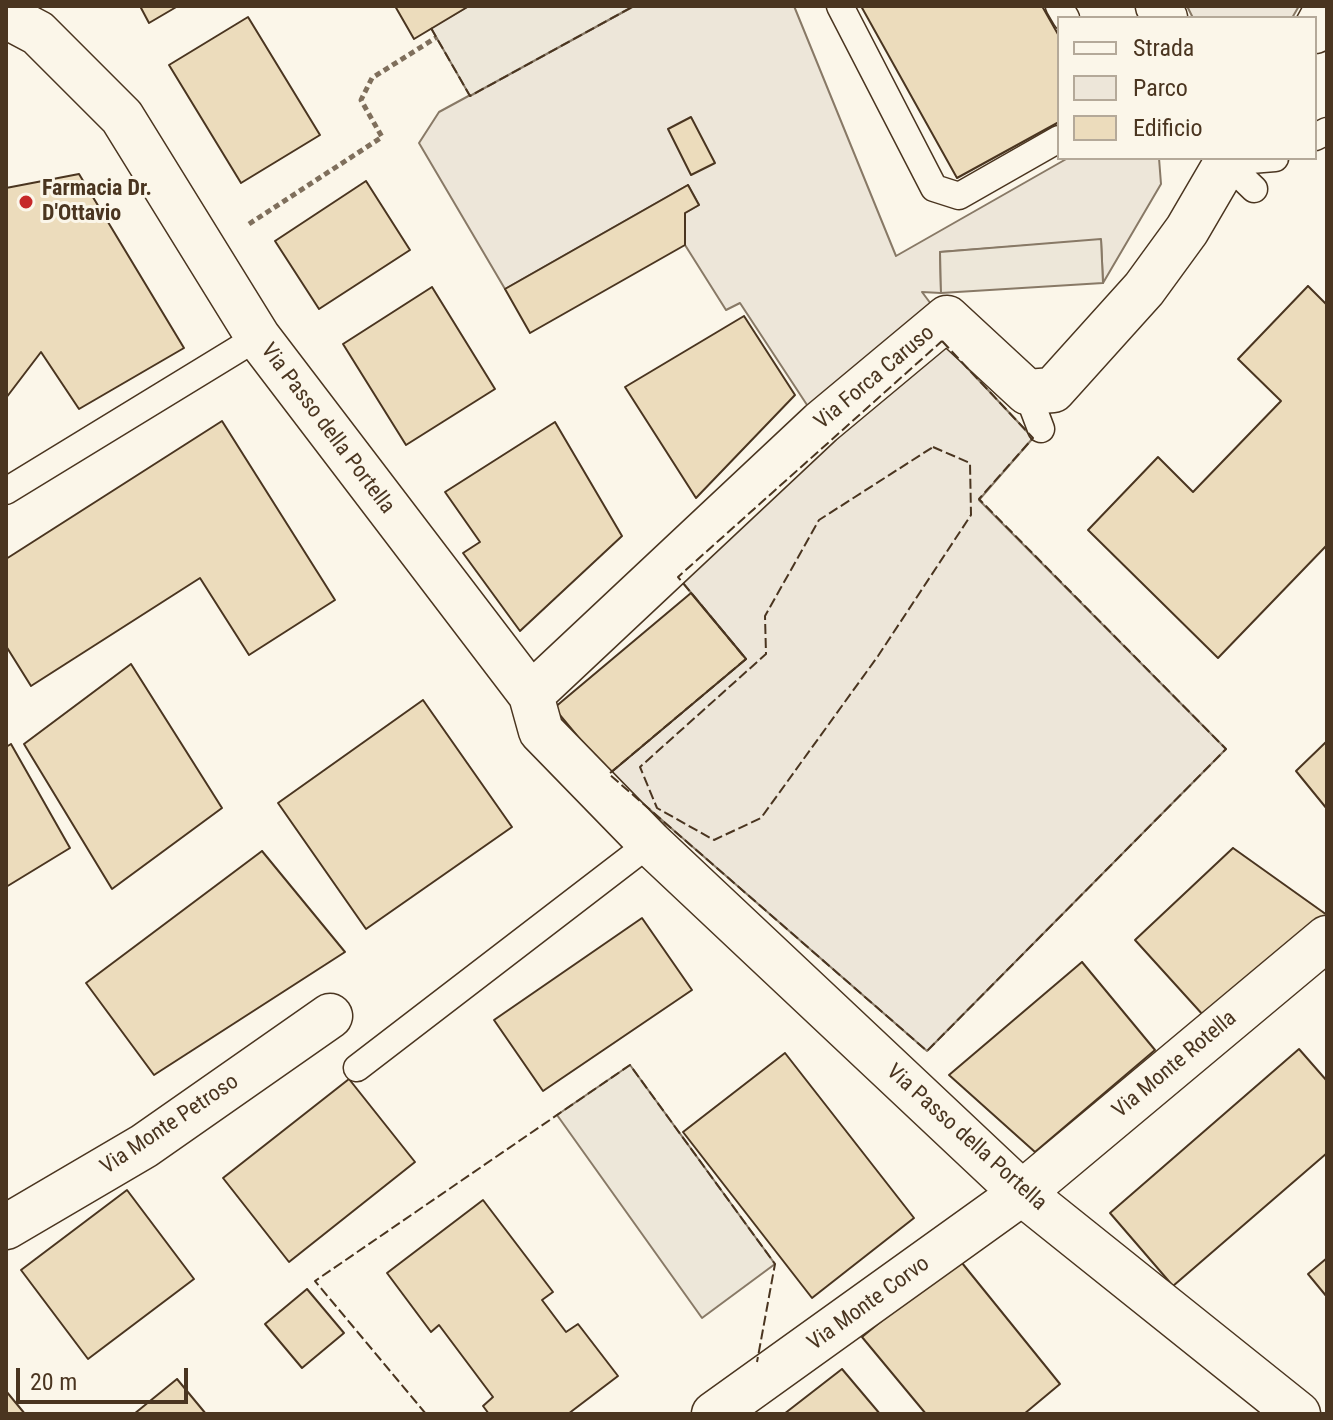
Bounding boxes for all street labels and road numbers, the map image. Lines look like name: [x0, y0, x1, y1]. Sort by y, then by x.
street label: Via Forca Caruso: [810, 320, 940, 436]
street label: Via Passo della Portella: [254, 339, 400, 519]
street label: Via Monte Rotella: [1108, 1006, 1242, 1124]
street label: Via Passo della Portella: [880, 1059, 1052, 1217]
street label: Via Monte Petroso: [96, 1069, 244, 1181]
street label: Via Monte Corvo: [803, 1251, 935, 1357]

